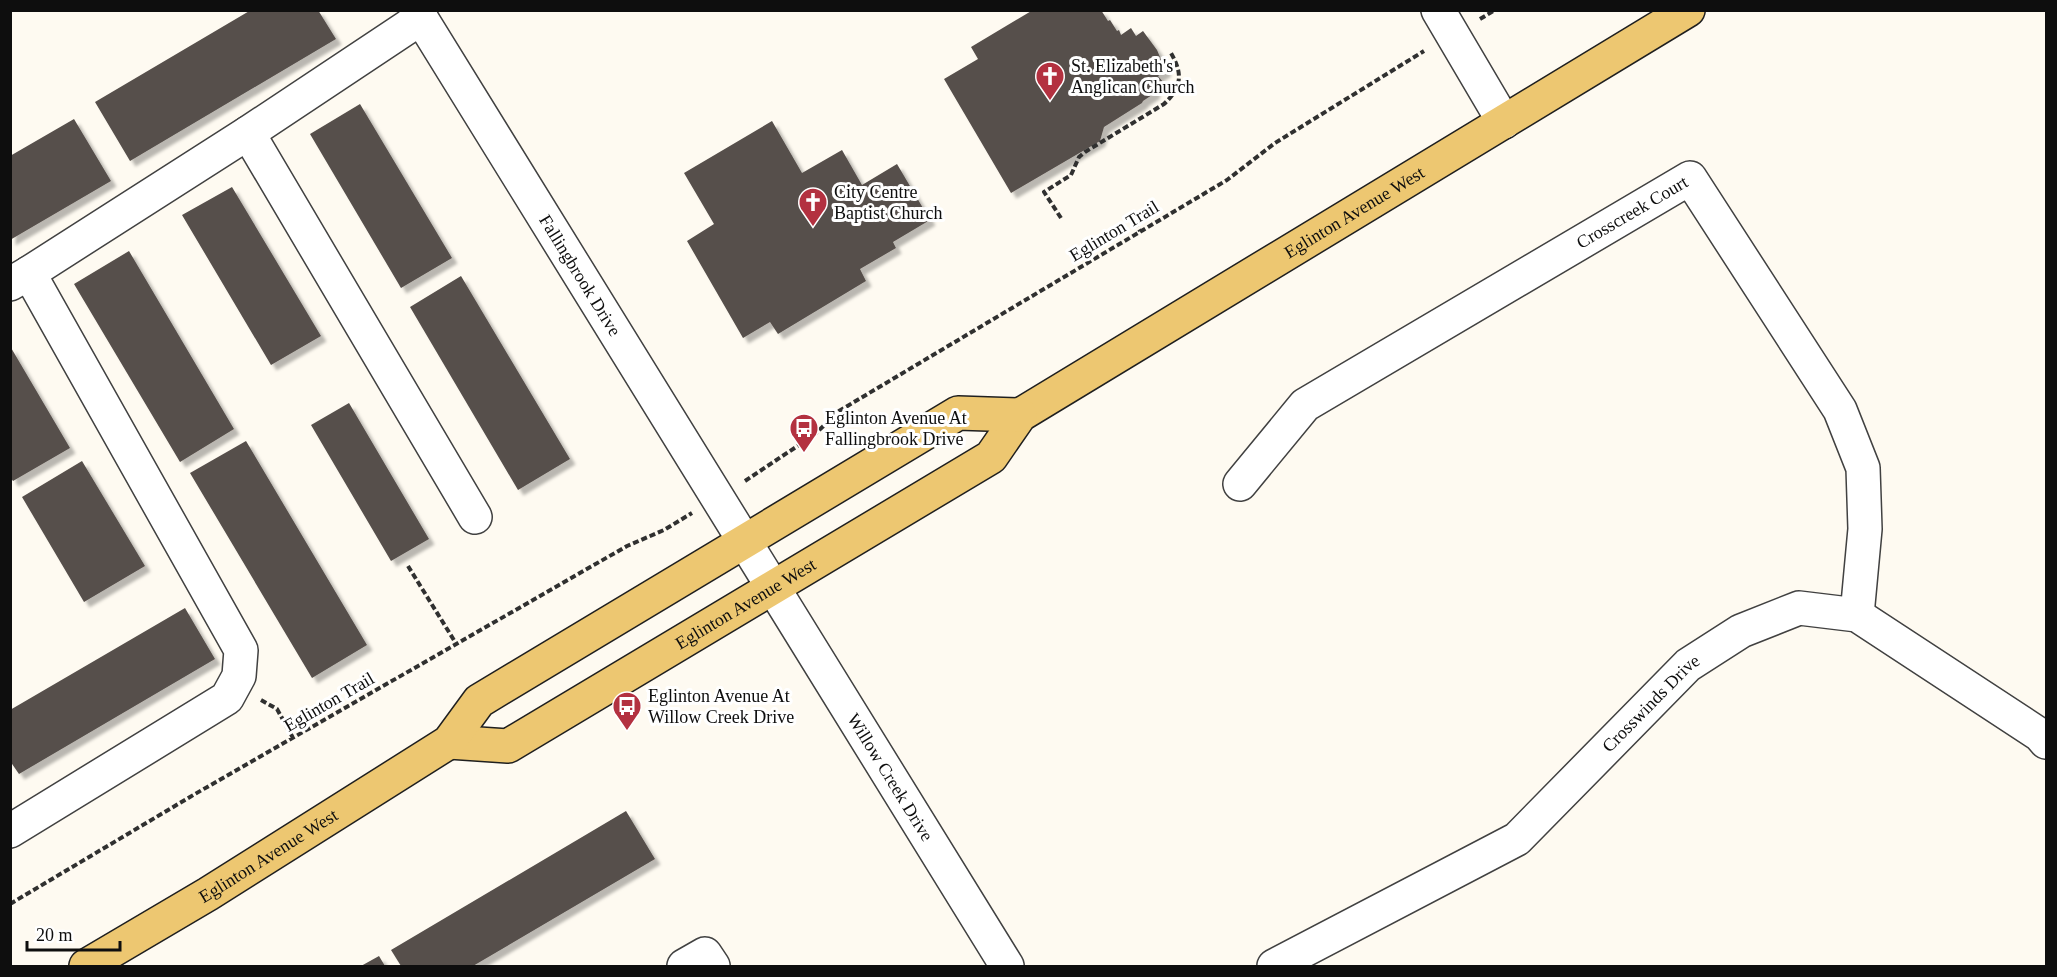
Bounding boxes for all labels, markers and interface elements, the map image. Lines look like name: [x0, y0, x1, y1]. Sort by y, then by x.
place label: St. Elizabeth's Anglican Church: [1071, 56, 1194, 97]
church icon: St. Elizabeth's Anglican Church: [1034, 60, 1066, 102]
street label: Eglinton Avenue West: [1281, 162, 1428, 262]
street label: Crosscreek Court: [1573, 172, 1691, 253]
place label: City Centre Baptist Church: [834, 182, 943, 223]
church icon: City Centre Baptist Church: [797, 186, 829, 228]
street label: Eglinton Trail: [1066, 197, 1162, 265]
street label: Fallingbrook Drive: [535, 211, 625, 340]
place label: Eglinton Avenue At Fallingbrook Drive: [825, 408, 967, 449]
bus stop icon: Eglinton Avenue At Fallingbrook Drive: [788, 412, 820, 454]
street label: Eglinton Avenue West: [672, 554, 819, 654]
street label: Crosswinds Drive: [1598, 650, 1703, 756]
street label: Eglinton Trail: [280, 668, 378, 736]
place label: Eglinton Avenue At Willow Creek Drive: [648, 686, 794, 727]
bus stop icon: Eglinton Avenue At Willow Creek Drive: [611, 690, 643, 732]
street label: Willow Creek Drive: [843, 710, 937, 845]
street label: Eglinton Avenue West: [195, 805, 341, 907]
scale bar: [27, 914, 120, 952]
text: 20 m: [36, 925, 73, 945]

